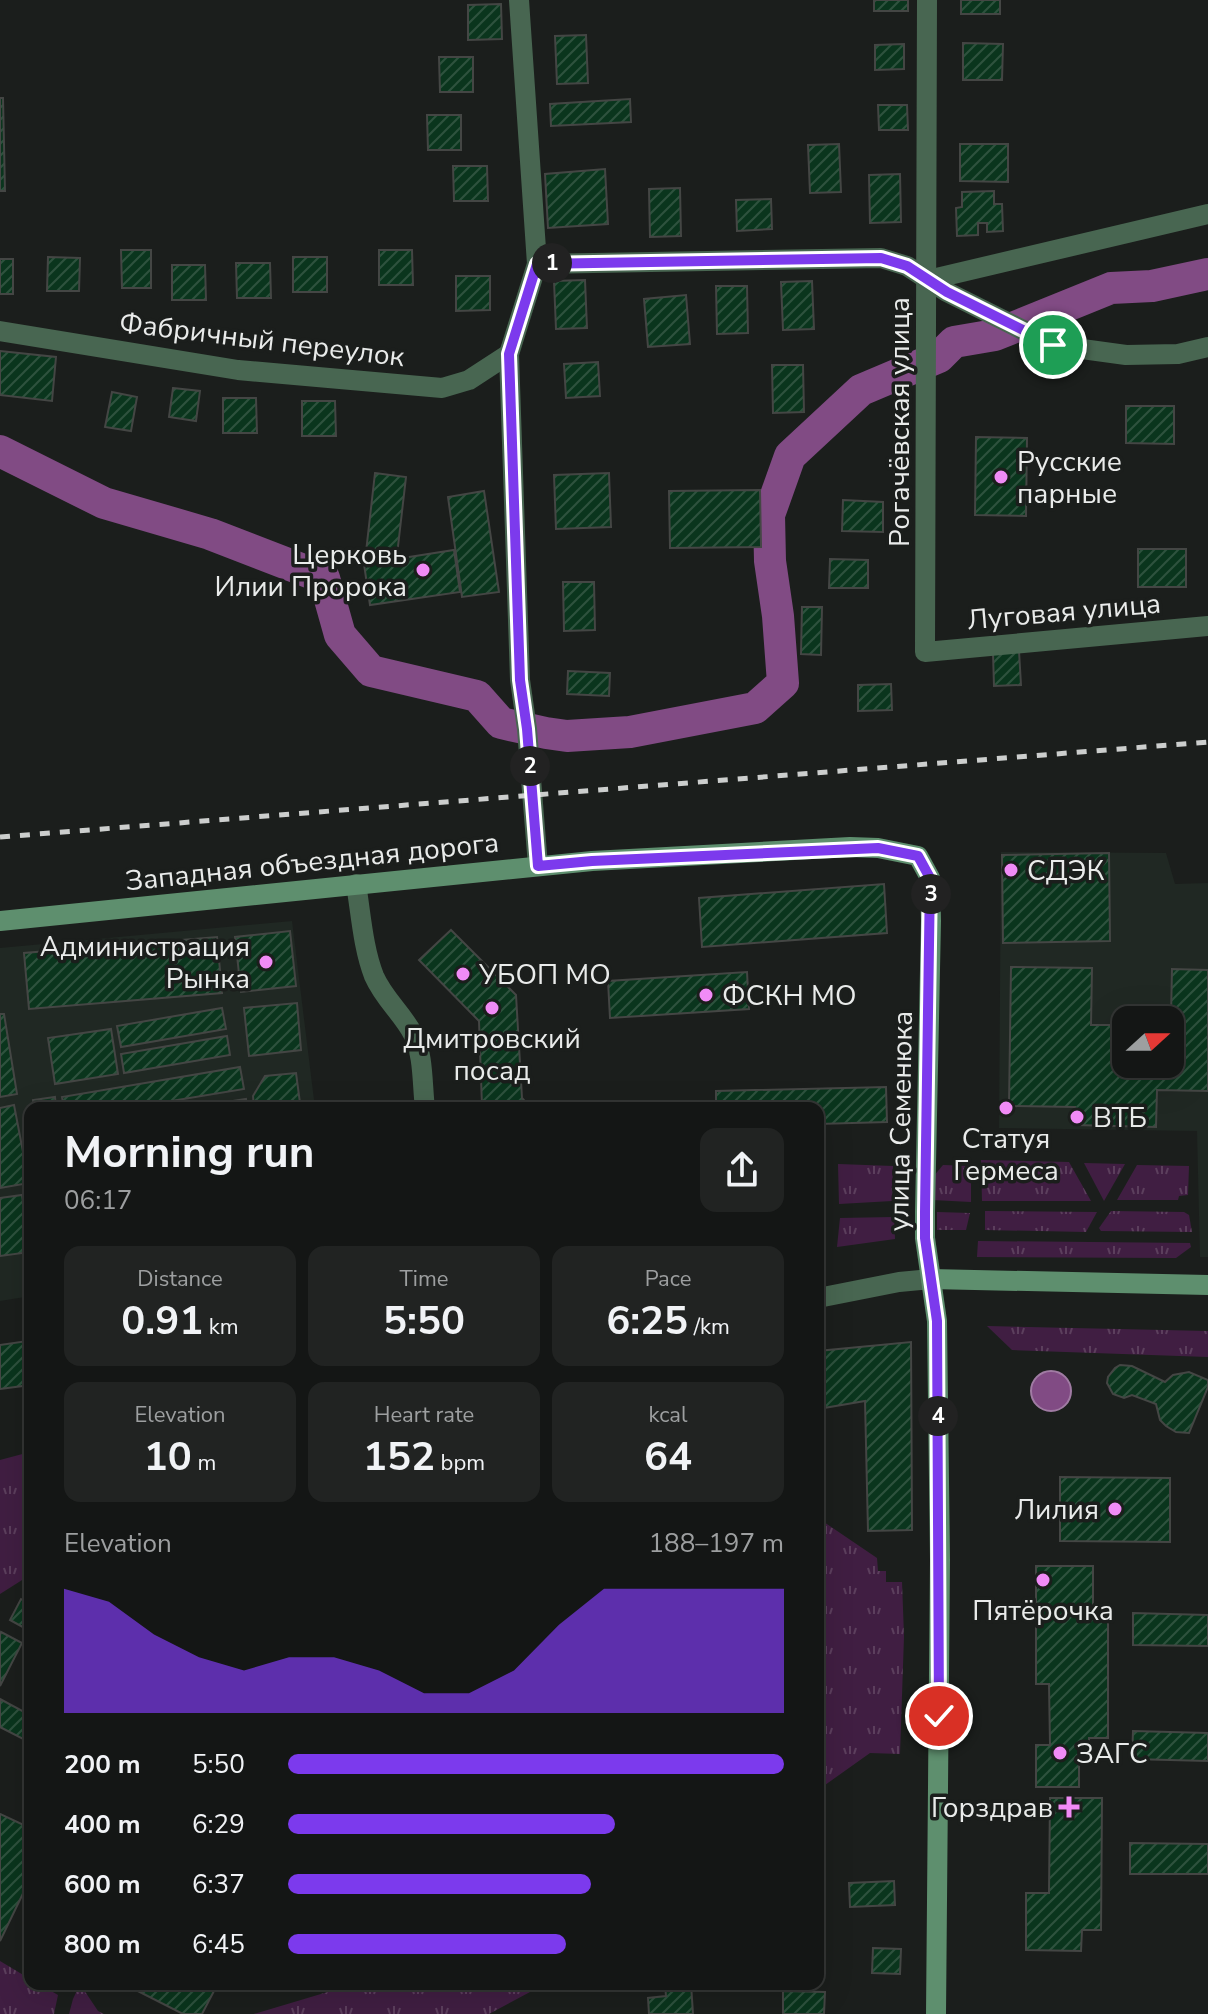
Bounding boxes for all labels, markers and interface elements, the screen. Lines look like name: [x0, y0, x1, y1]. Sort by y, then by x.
pin: 1: [532, 243, 572, 283]
text: 1: [545, 248, 559, 278]
street label: Рогачёвская улица: [881, 297, 919, 547]
street label: Фабричный переулок: [117, 304, 407, 376]
pin: [1019, 311, 1087, 379]
icon: arrive: [1031, 323, 1075, 367]
place label: Русские парные: [1017, 443, 1122, 513]
marker: Русские парные: [992, 468, 1010, 486]
place label: Церковь Илии Пророка: [214, 536, 407, 606]
marker: Церковь Илии Пророка: [414, 561, 432, 579]
street label: Луговая улица: [966, 585, 1162, 639]
pin: 2: [510, 746, 550, 786]
text: 2: [523, 751, 537, 781]
street label: Западная объездная дорога: [123, 823, 501, 901]
place label: СДЭК: [1027, 852, 1104, 890]
marker: СДЭК: [1002, 861, 1020, 879]
pin: 3: [911, 874, 951, 914]
text: 3: [924, 879, 938, 909]
place label: Администрация Рынка: [40, 928, 250, 998]
marker: Администрация Рынка: [257, 953, 275, 971]
place label: УБОП МО: [478, 956, 611, 994]
marker: УБОП МО: [454, 965, 472, 983]
place label: ФСКН МО: [722, 977, 856, 1015]
marker: ФСКН МО: [697, 986, 715, 1004]
marker: Дмитровский посад: [483, 999, 501, 1017]
north arrow: [1112, 1006, 1184, 1078]
map controls: [1112, 1006, 1184, 1078]
street label: улица Семенюка: [880, 1010, 922, 1232]
place label: Дмитровский посад: [403, 1020, 581, 1090]
marker: Статуя Гермеса: [997, 1099, 1015, 1117]
place label: ВТБ: [1093, 1099, 1147, 1137]
marker: ВТБ: [1068, 1108, 1086, 1126]
place label: Статуя Гермеса: [953, 1120, 1059, 1190]
text: Morning run: [64, 1123, 314, 1183]
button: share: [700, 1128, 784, 1212]
text: 06:17: [64, 1183, 132, 1218]
text: Distance: [137, 1264, 223, 1294]
text: Time: [400, 1264, 448, 1294]
text: Pace: [645, 1264, 691, 1294]
text: 0.91: [121, 1294, 203, 1348]
text: 5:50: [383, 1294, 465, 1348]
text: 6:25: [606, 1294, 688, 1348]
text: km: [203, 1312, 239, 1342]
text: /km: [688, 1312, 730, 1342]
pin: 4: [918, 1396, 958, 1436]
text: Elevation: [134, 1400, 226, 1430]
text: Heart rate: [374, 1400, 474, 1430]
text: kcal: [649, 1400, 688, 1430]
text: 4: [931, 1401, 945, 1431]
text: 10: [144, 1430, 192, 1484]
text: 152: [363, 1430, 435, 1484]
text: 64: [644, 1430, 692, 1484]
text: m: [192, 1448, 216, 1478]
text: bpm: [435, 1448, 485, 1478]
place label: Лилия: [1014, 1491, 1099, 1529]
marker: Лилия: [1106, 1500, 1124, 1518]
text: Elevation: [64, 1526, 172, 1561]
text: 188–197 m: [648, 1526, 784, 1561]
marker: Пятёрочка: [1034, 1571, 1052, 1589]
place label: Пятёрочка: [972, 1592, 1114, 1630]
pin: [905, 1682, 973, 1750]
icon: check: [917, 1694, 961, 1738]
place label: ЗАГС: [1076, 1735, 1148, 1773]
marker: ЗАГС: [1051, 1744, 1069, 1762]
text: 200 m: [64, 1747, 141, 1782]
text: 5:50: [192, 1747, 245, 1782]
place label: Горздрав: [931, 1789, 1053, 1827]
marker: Горздрав: [1060, 1798, 1078, 1816]
text: 400 m: [64, 1807, 141, 1842]
text: 6:29: [192, 1807, 245, 1842]
text: 600 m: [64, 1867, 141, 1902]
text: 6:37: [192, 1867, 245, 1902]
text: 800 m: [64, 1927, 141, 1962]
text: 6:45: [192, 1927, 245, 1962]

